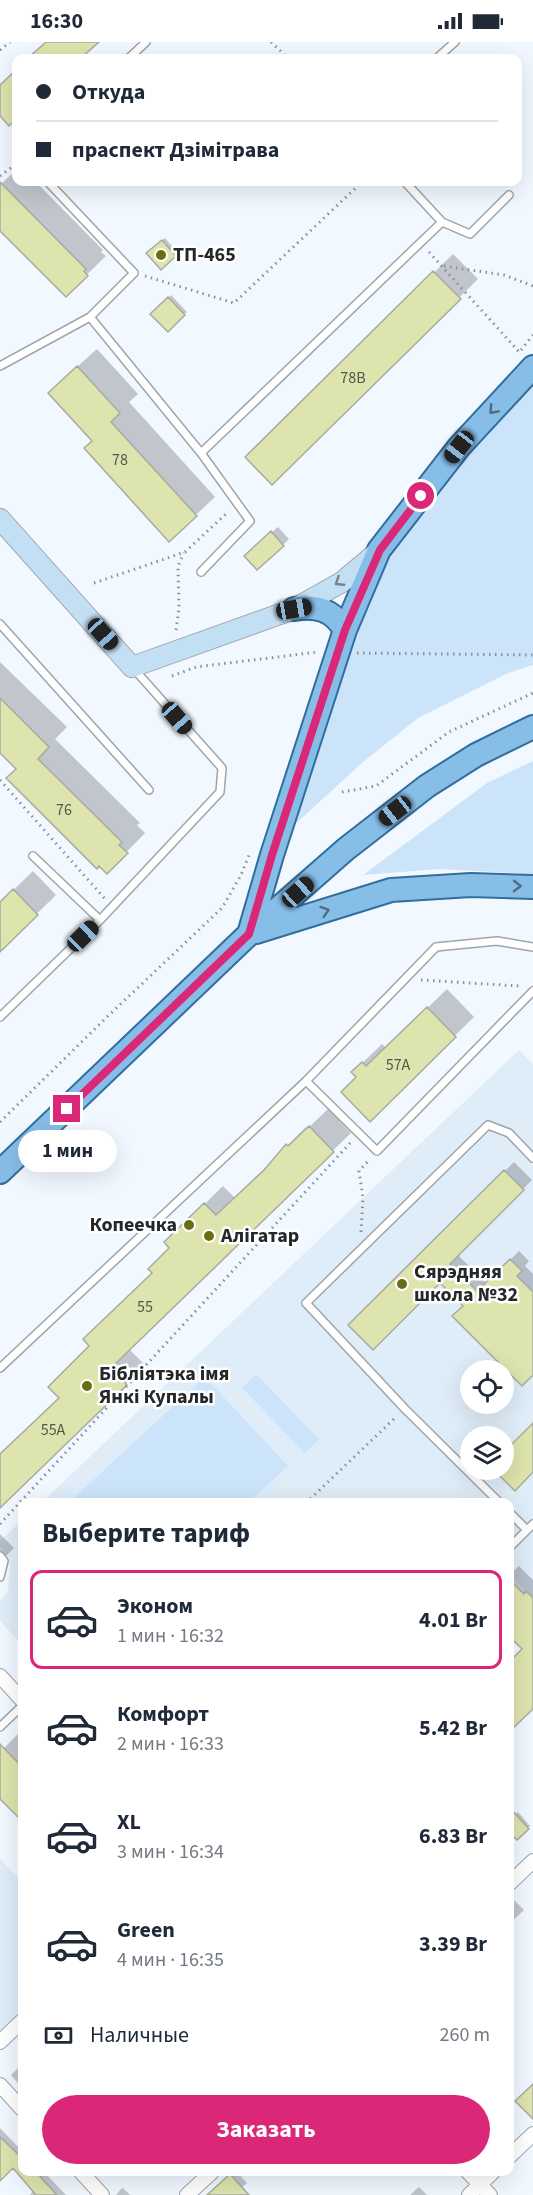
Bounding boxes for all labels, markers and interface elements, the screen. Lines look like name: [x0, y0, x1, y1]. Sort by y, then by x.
text: 16:30: [30, 5, 83, 37]
text: Откуда: [72, 76, 145, 108]
text: праспект Дзімітрава: [72, 134, 279, 166]
place label: ТП-465: [173, 241, 236, 269]
marker: ТП-465: [154, 248, 168, 262]
house number: 78В: [340, 367, 366, 389]
one-way arrow: [490, 402, 501, 413]
car: [441, 427, 477, 467]
house number: 78: [112, 449, 128, 471]
route start: [407, 482, 434, 509]
one-way arrow: [334, 575, 345, 586]
car: [275, 597, 313, 621]
car: [84, 615, 122, 653]
car: [158, 699, 196, 737]
car: [375, 793, 415, 829]
house number: 76: [56, 799, 72, 821]
car: [279, 873, 317, 911]
one-way arrow: [512, 879, 521, 892]
one-way arrow: [319, 905, 330, 918]
car: [64, 917, 102, 955]
house number: 57А: [386, 1054, 411, 1076]
route end: [53, 1095, 80, 1122]
callout: 1 мин: [17, 1130, 116, 1172]
text: 1 мин: [42, 1137, 93, 1165]
place label: Копеечка: [89, 1211, 177, 1239]
marker: Копеечка: [182, 1218, 196, 1232]
place label: Алігатар: [220, 1222, 299, 1250]
marker: Алігатар: [202, 1229, 216, 1243]
place label: Сярэдняя школа №32: [414, 1258, 518, 1309]
marker: Сярэдняя школа №32: [395, 1277, 409, 1291]
house number: 55: [137, 1296, 153, 1318]
place label: Бібліятэка імя Янкі Купалы: [99, 1360, 229, 1411]
map controls: [460, 1360, 514, 1480]
button: locate: [460, 1360, 514, 1414]
marker: Бібліятэка імя Янкі Купалы: [80, 1379, 94, 1393]
house number: 55А: [41, 1419, 66, 1441]
button: layers: [460, 1426, 514, 1480]
text: Выберите тариф: [42, 1514, 250, 1553]
text: Эконом: [117, 1590, 193, 1622]
icon: car: [45, 1593, 99, 1647]
text: 4.01 Br: [419, 1604, 487, 1636]
text: 1 мин · 16:32: [117, 1622, 224, 1650]
text: Комфорт: [117, 1698, 209, 1730]
icon: car: [45, 1701, 99, 1755]
text: 5.42 Br: [419, 1712, 487, 1744]
text: 2 мин · 16:33: [117, 1730, 224, 1758]
text: XL: [117, 1806, 141, 1838]
icon: car: [45, 1809, 99, 1863]
text: 6.83 Br: [419, 1820, 487, 1852]
text: 3 мин · 16:34: [117, 1838, 224, 1866]
text: Green: [117, 1914, 175, 1946]
icon: car: [45, 1917, 99, 1971]
text: 3.39 Br: [419, 1928, 487, 1960]
text: 4 мин · 16:35: [117, 1946, 224, 1974]
icon: cash: [42, 2019, 75, 2052]
text: Наличные: [90, 2019, 189, 2051]
text: 260 m: [440, 2021, 490, 2049]
button: Заказать: [42, 2095, 490, 2164]

